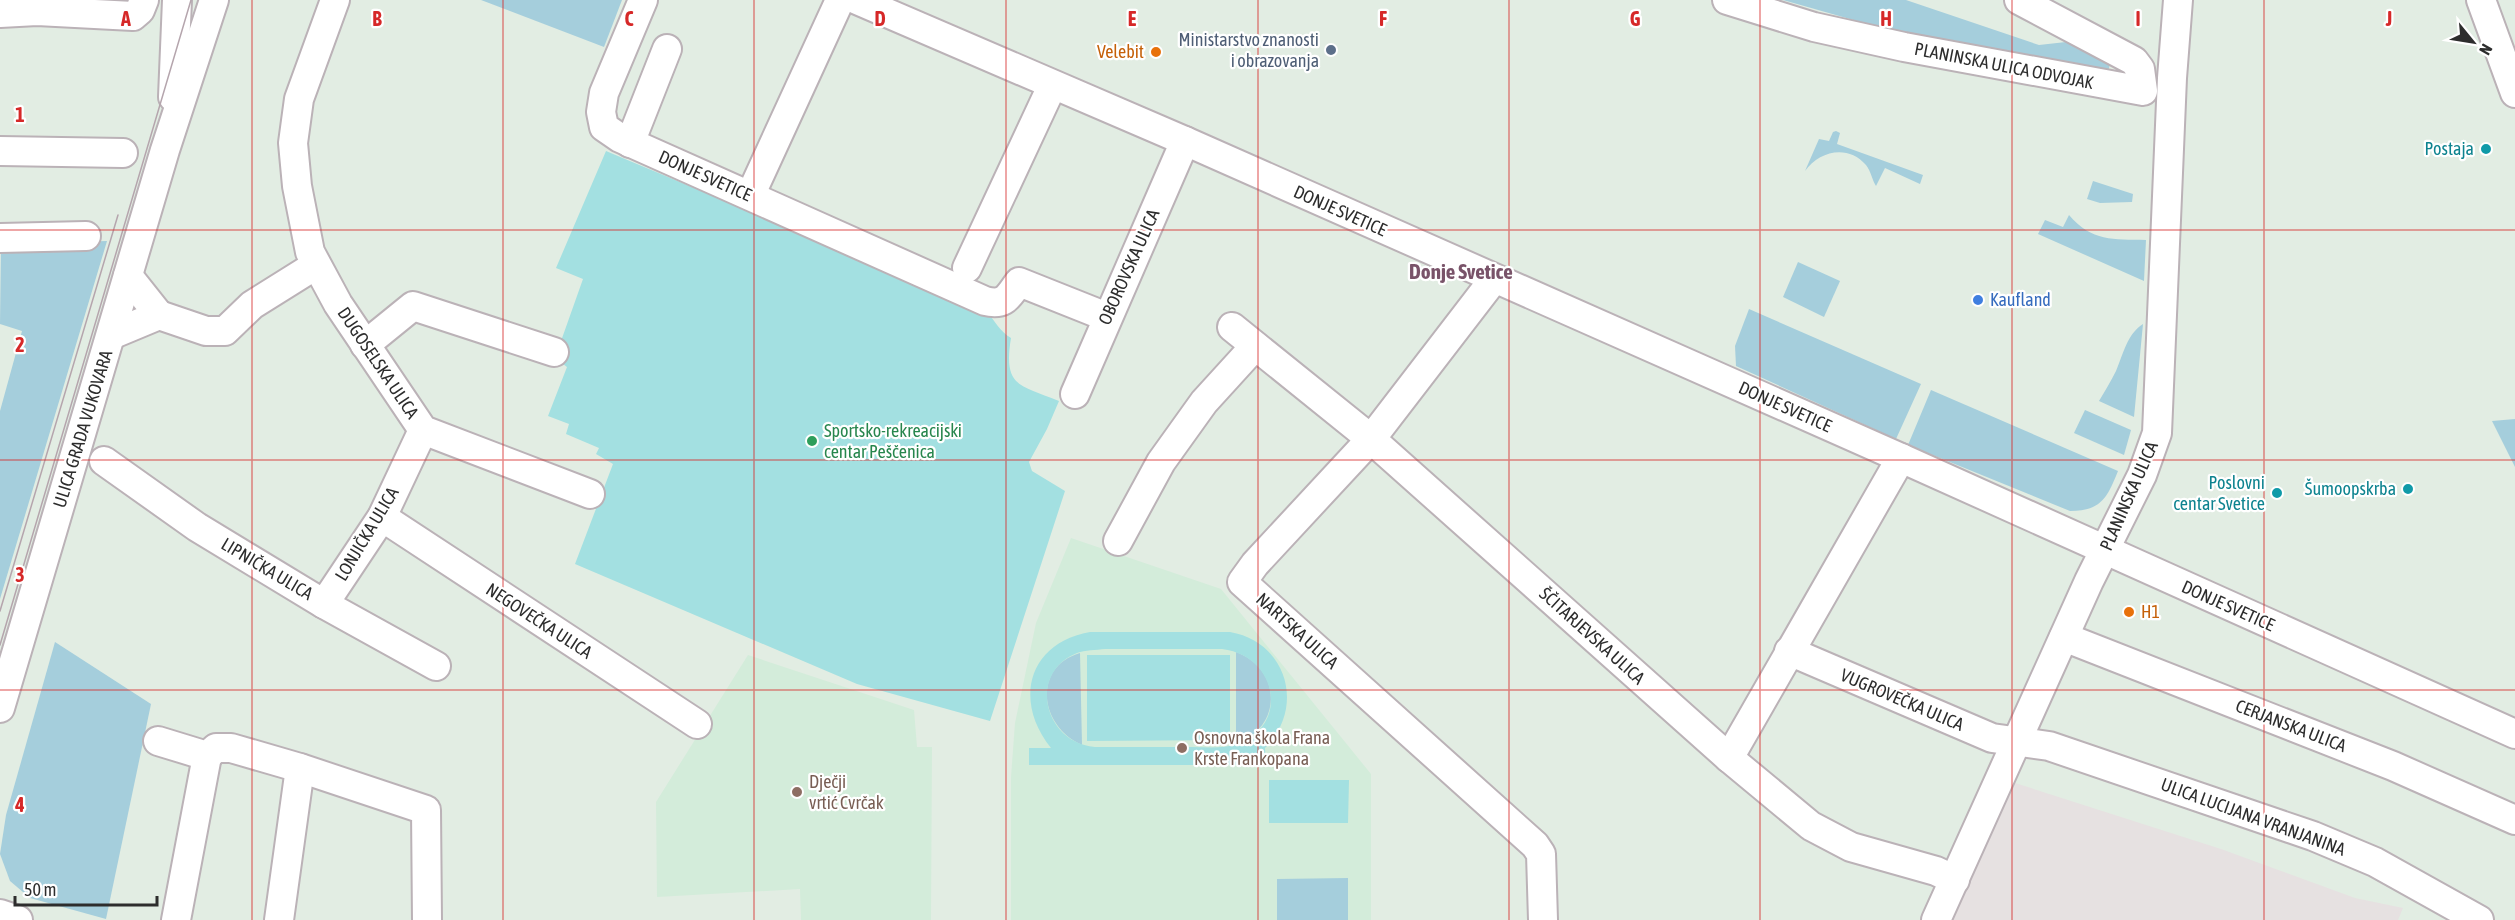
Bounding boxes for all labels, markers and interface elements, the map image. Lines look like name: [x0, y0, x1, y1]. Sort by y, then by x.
text: A: [120, 7, 131, 30]
text: B: [372, 7, 382, 30]
text: C: [625, 7, 634, 30]
text: D: [874, 7, 886, 30]
text: E: [1128, 7, 1137, 30]
text: F: [1379, 7, 1387, 30]
text: G: [1630, 7, 1641, 30]
text: H: [1880, 7, 1892, 30]
text: I: [2135, 7, 2141, 30]
text: J: [2385, 7, 2392, 30]
north arrow: [2443, 12, 2503, 72]
place label: Ministarstvo znanosti i obrazovanja: [1179, 29, 1319, 71]
street label: PLANINSKA ULICA ODVOJAK: [1913, 38, 2096, 93]
place label: Velebit: [1097, 41, 1144, 62]
text: N: [2476, 41, 2496, 58]
marker: Ministarstvo znanosti i obrazovanja: [1324, 43, 1338, 57]
marker: Velebit: [1149, 45, 1163, 59]
text: 1: [15, 103, 25, 126]
place label: Postaja: [2424, 138, 2474, 159]
marker: Postaja: [2479, 142, 2493, 156]
street label: DONJE SVETICE: [656, 146, 755, 205]
street label: DONJE SVETICE: [1291, 181, 1390, 240]
street label: OBOROVSKA ULICA: [1094, 206, 1163, 328]
district label: Donje Svetice: [1409, 259, 1513, 283]
place label: Kaufland: [1990, 289, 2051, 310]
marker: Kaufland: [1971, 293, 1985, 307]
street label: DUGOSELSKA ULICA: [333, 303, 423, 423]
text: 2: [15, 333, 25, 356]
street label: ULICA GRADA VUKOVARA: [49, 347, 117, 510]
street label: DONJE SVETICE: [1736, 377, 1835, 436]
place label: Sportsko-rekreacijski centar Peščenica: [824, 420, 962, 462]
marker: Sportsko-rekreacijski centar Peščenica: [805, 434, 819, 448]
street label: PLANINSKA ULICA: [2095, 438, 2162, 554]
place label: Poslovni centar Svetice: [2173, 472, 2265, 514]
place label: Šumoopskrba: [2305, 478, 2396, 499]
marker: Šumoopskrba: [2401, 482, 2415, 496]
street label: LONJIČKA ULICA: [330, 483, 403, 584]
marker: Poslovni centar Svetice: [2270, 486, 2284, 500]
street label: LIPNIČKA ULICA: [218, 533, 317, 604]
text: 3: [15, 563, 25, 586]
street label: DONJE SVETICE: [2179, 576, 2278, 635]
street label: NEGOVEČKA ULICA: [482, 579, 596, 663]
street label: ŠČITARJEVSKA ULICA: [1535, 583, 1649, 688]
street label: NARTSKA ULICA: [1252, 588, 1343, 673]
place label: H1: [2141, 601, 2160, 622]
marker: H1: [2122, 605, 2136, 619]
street label: VUGROVEČKA ULICA: [1837, 664, 1967, 735]
street label: CERJANSKA ULICA: [2233, 695, 2350, 756]
place label: Osnovna škola Frana Krste Frankopana: [1194, 727, 1330, 769]
marker: Osnovna škola Frana Krste Frankopana: [1175, 741, 1189, 755]
place label: Dječji vrtić Cvrčak: [809, 771, 884, 813]
street label: ULICA LUCIJANA VRANJANINA: [2158, 773, 2348, 860]
marker: Dječji vrtić Cvrčak: [790, 785, 804, 799]
text: 4: [14, 793, 25, 816]
scale bar: [15, 869, 158, 907]
text: 50 m: [24, 879, 56, 900]

